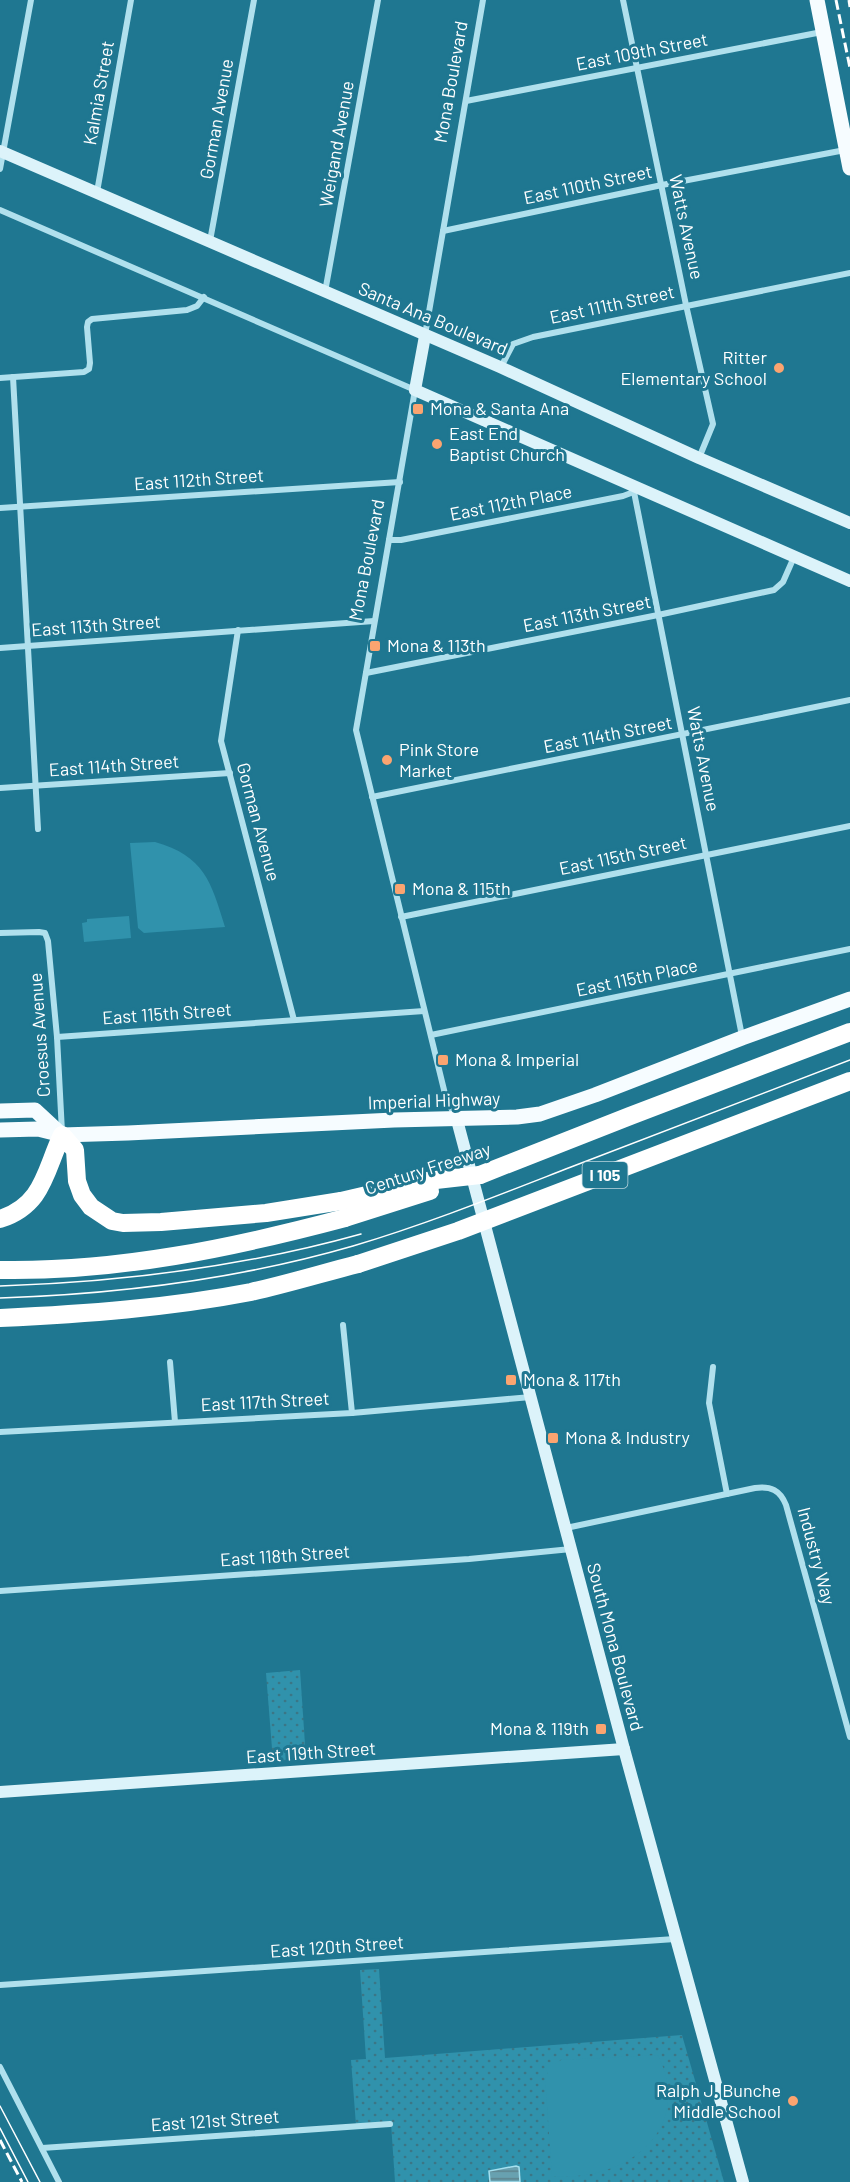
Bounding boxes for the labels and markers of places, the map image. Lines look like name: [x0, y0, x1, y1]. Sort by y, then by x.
place label: Ritter Elementary School: [620, 346, 767, 389]
marker: Ritter Elementary School: [772, 361, 786, 375]
place label: Mona & Santa Ana: [430, 397, 569, 419]
marker: Mona & Santa Ana: [411, 402, 425, 416]
place label: East End Baptist Church: [449, 422, 565, 465]
marker: East End Baptist Church: [430, 437, 444, 451]
place label: Mona & 113th: [387, 634, 486, 656]
marker: Mona & 113th: [368, 639, 382, 653]
place label: Pink Store Market: [399, 738, 479, 781]
marker: Pink Store Market: [380, 753, 394, 767]
place label: Mona & 115th: [412, 877, 511, 899]
marker: Mona & 115th: [393, 882, 407, 896]
place label: Mona & Imperial: [455, 1048, 579, 1070]
marker: Mona & Imperial: [436, 1053, 450, 1067]
place label: Mona & 117th: [523, 1368, 621, 1390]
marker: Mona & 117th: [504, 1373, 518, 1387]
place label: Mona & Industry: [565, 1426, 690, 1448]
marker: Mona & Industry: [546, 1431, 560, 1445]
place label: Mona & 119th: [490, 1717, 589, 1739]
marker: Mona & 119th: [594, 1722, 608, 1736]
place label: Ralph J. Bunche Middle School: [656, 2079, 781, 2122]
marker: Ralph J. Bunche Middle School: [786, 2094, 800, 2108]

